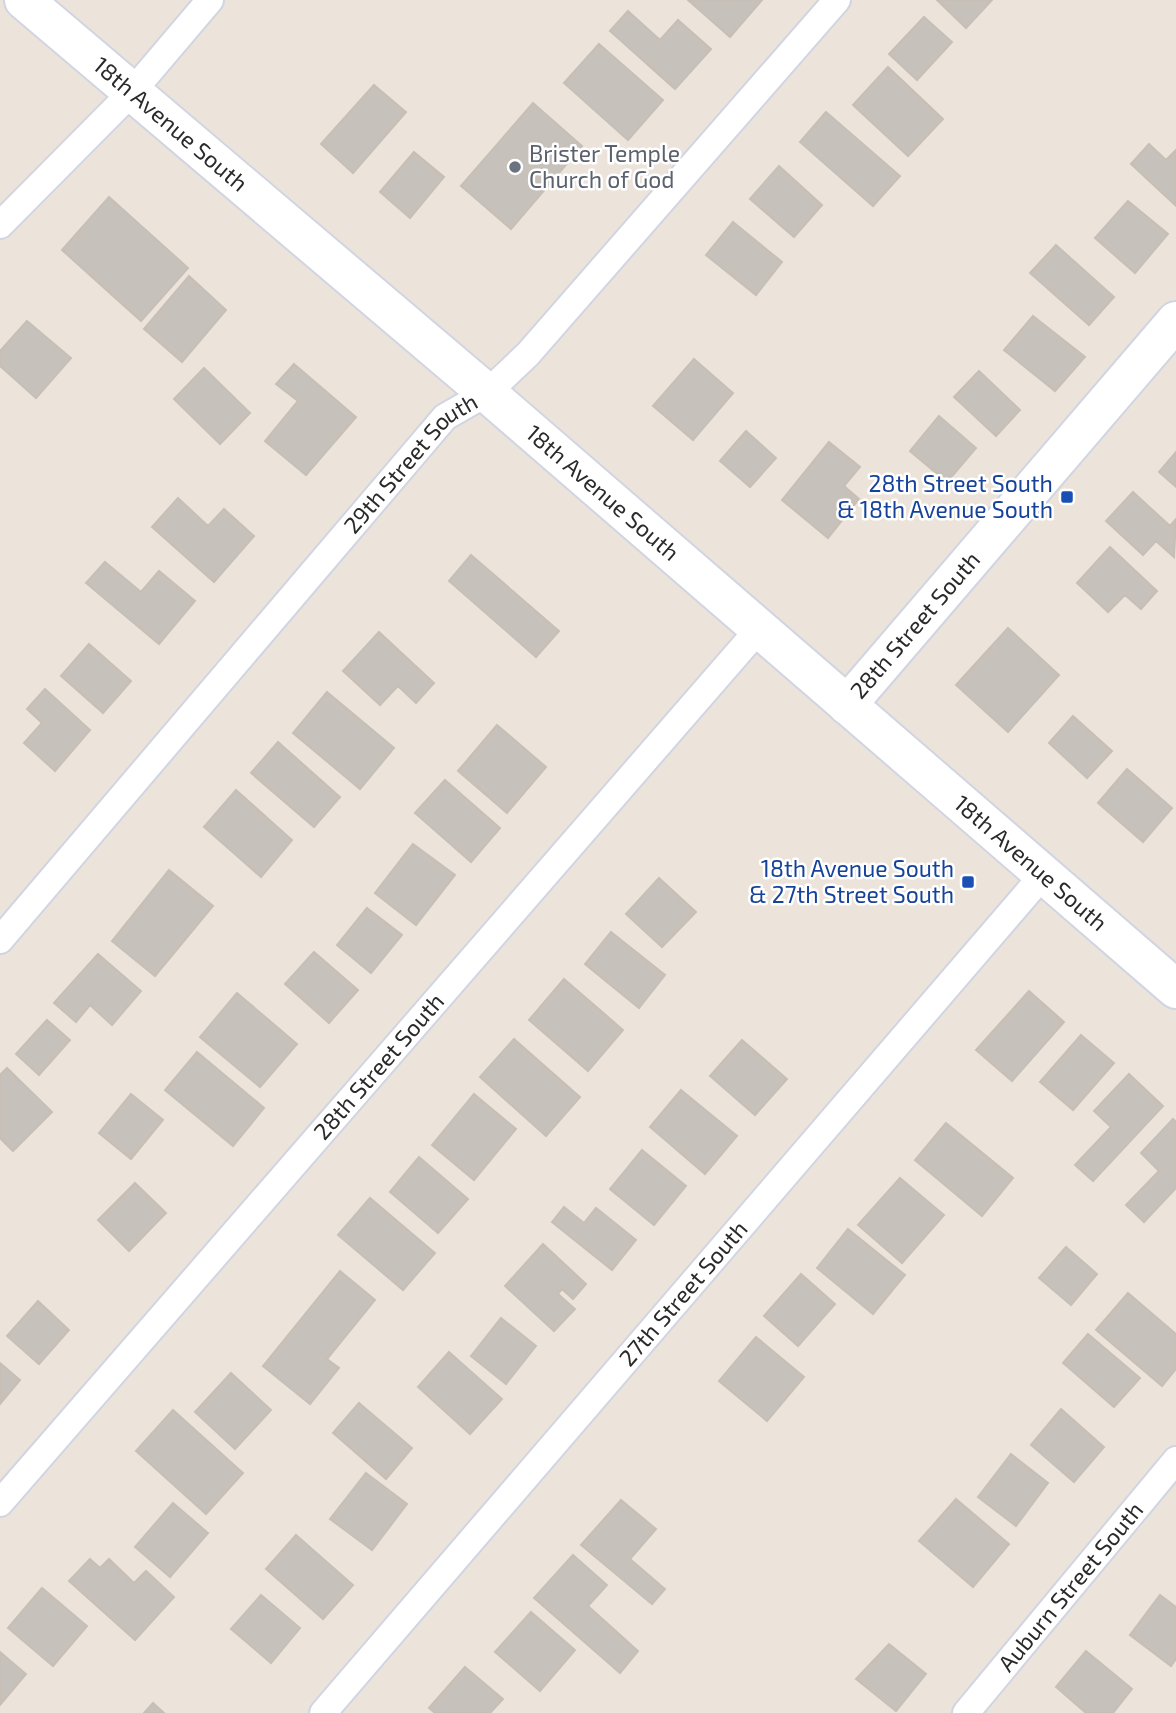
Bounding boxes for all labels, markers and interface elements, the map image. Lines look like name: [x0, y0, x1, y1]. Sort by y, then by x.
street label: 18th Avenue South: [88, 50, 254, 197]
place label: Brister Temple Church of God: [529, 139, 680, 193]
marker: Brister Temple Church of God: [507, 159, 523, 175]
street label: 29th Street South: [337, 387, 482, 539]
street label: 18th Avenue South: [521, 418, 685, 566]
place label: 28th Street South & 18th Avenue South: [837, 469, 1053, 523]
marker: 28th Street South & 18th Avenue South: [1059, 489, 1075, 505]
street label: 28th Street South: [844, 545, 985, 704]
street label: 18th Avenue South: [949, 789, 1113, 936]
place label: 18th Avenue South & 27th Street South: [749, 854, 954, 908]
marker: 18th Avenue South & 27th Street South: [960, 874, 976, 890]
street label: 28th Street South: [307, 987, 449, 1145]
street label: 27th Street South: [613, 1215, 753, 1371]
street label: Auburn Street South: [992, 1496, 1148, 1677]

